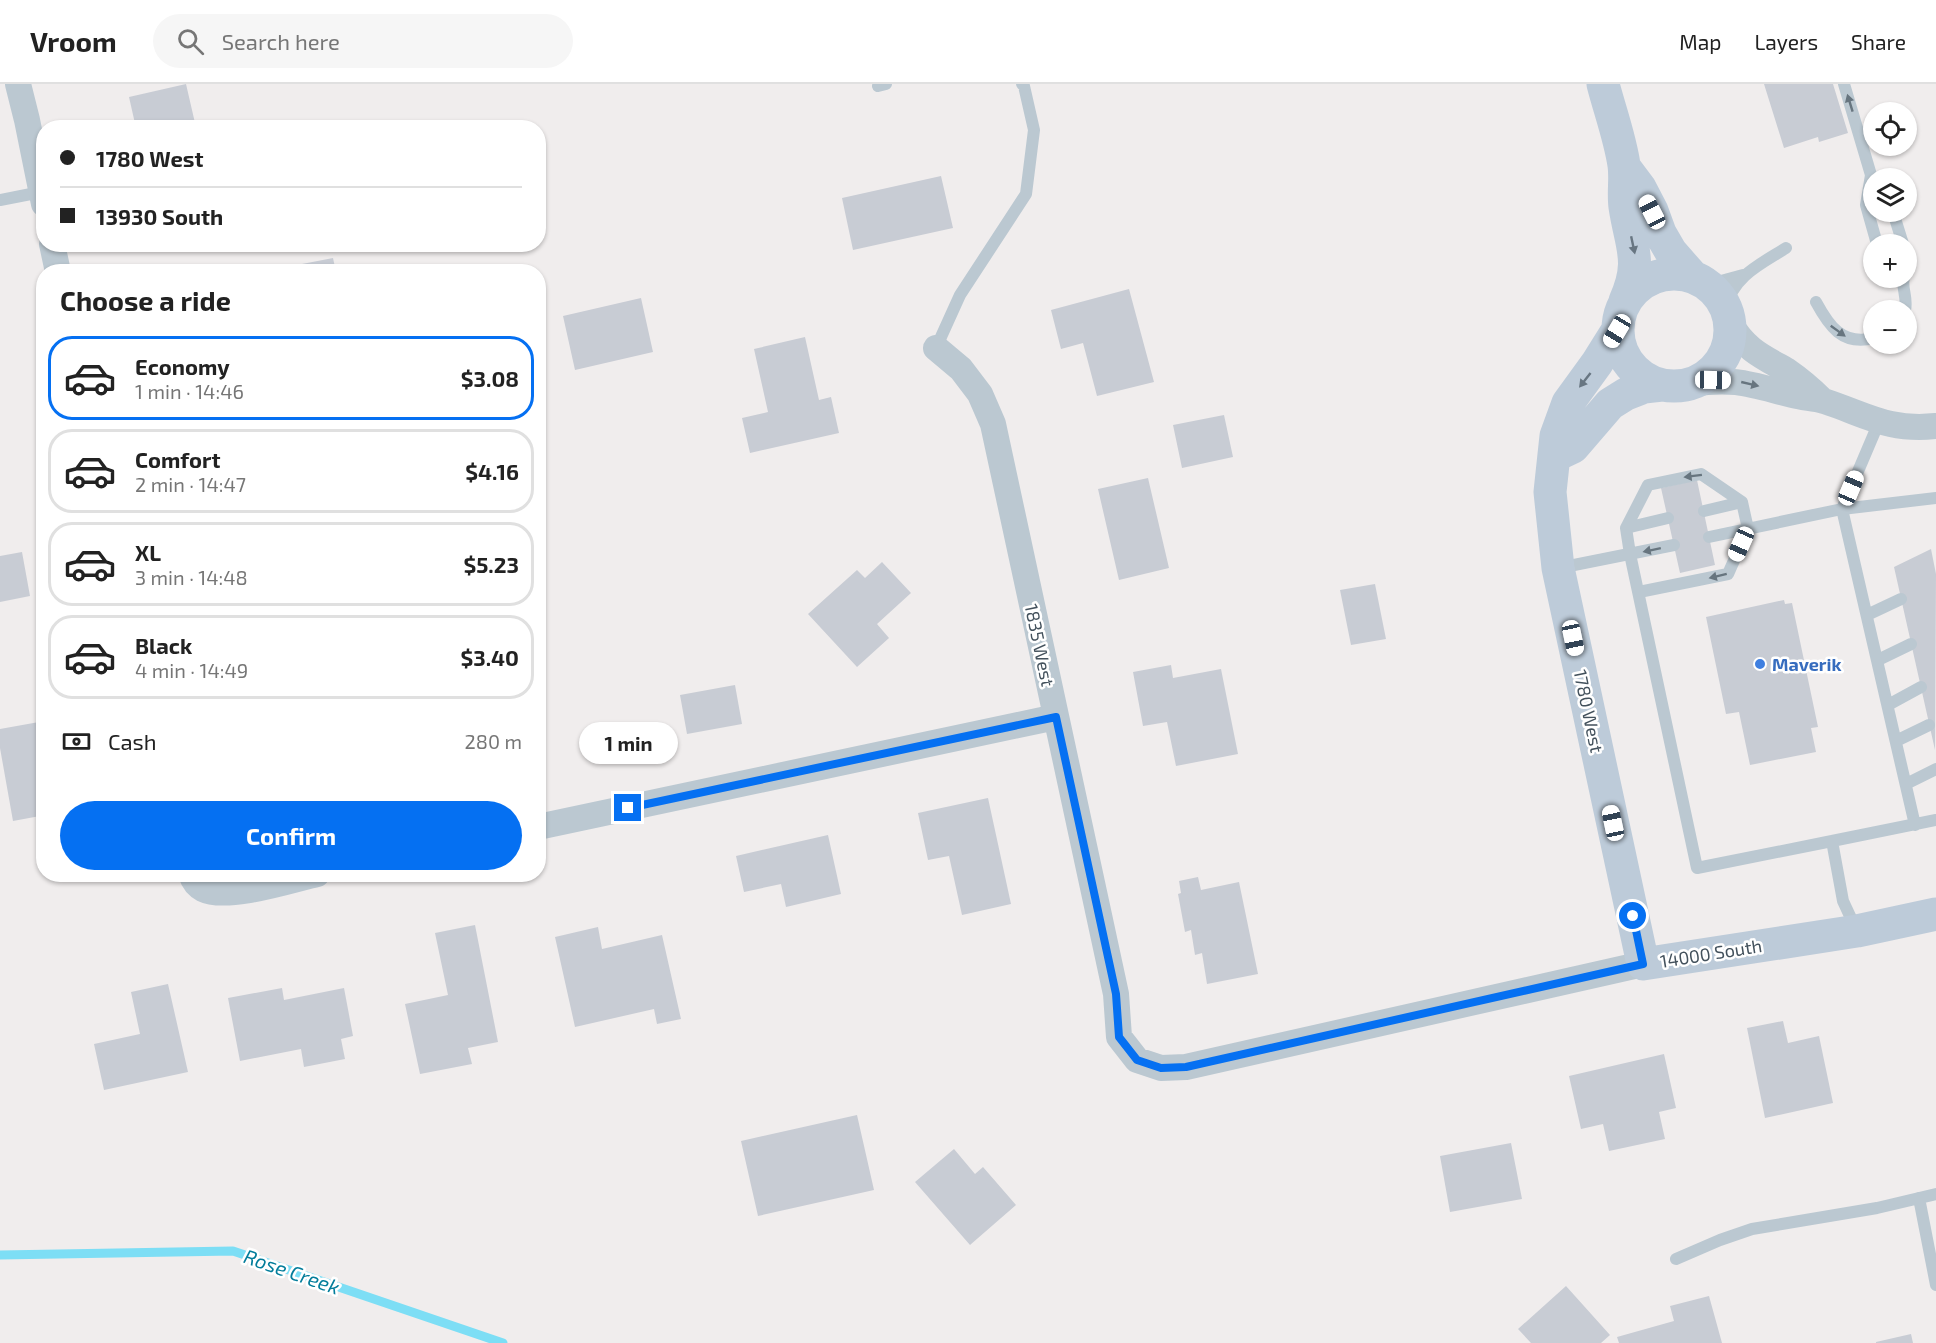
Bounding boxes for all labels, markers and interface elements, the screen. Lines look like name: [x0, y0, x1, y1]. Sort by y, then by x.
search box: [153, 14, 573, 68]
text: Vroom: [30, 24, 117, 58]
icon: search: [174, 25, 207, 58]
text: Search here: [222, 28, 340, 54]
text: Map: [1679, 29, 1721, 54]
text: Layers: [1754, 29, 1818, 54]
text: Share: [1851, 29, 1906, 54]
one-way arrow: [1845, 94, 1854, 112]
map controls: [1863, 102, 1917, 354]
button: locate: [1863, 102, 1917, 156]
text: 1780 West: [96, 145, 204, 171]
button: layers: [1863, 168, 1917, 222]
car: [1636, 192, 1668, 232]
text: 13930 South: [96, 203, 223, 229]
button: +: [1863, 234, 1917, 288]
one-way arrow: [1629, 235, 1638, 254]
text: Choose a ride: [60, 284, 231, 316]
button: −: [1863, 300, 1917, 354]
car: [1600, 311, 1634, 351]
one-way arrow: [1830, 325, 1846, 337]
icon: car: [63, 351, 117, 405]
text: Economy: [135, 353, 230, 379]
text: $3.08: [461, 365, 519, 391]
car: [1695, 371, 1731, 389]
one-way arrow: [1579, 372, 1591, 388]
text: 1 min · 14:46: [135, 379, 244, 403]
one-way arrow: [1741, 379, 1759, 389]
icon: car: [63, 444, 117, 498]
text: Comfort: [135, 446, 220, 472]
text: $4.16: [465, 458, 519, 484]
car: [1836, 468, 1866, 508]
text: 2 min · 14:47: [135, 472, 246, 496]
one-way arrow: [1683, 472, 1702, 481]
car: [1725, 524, 1757, 564]
icon: car: [63, 537, 117, 591]
text: XL: [135, 539, 161, 565]
one-way arrow: [1643, 545, 1661, 555]
text: $5.23: [463, 551, 519, 577]
text: 3 min · 14:48: [135, 565, 248, 589]
one-way arrow: [1709, 571, 1727, 581]
street label: 1835 West: [1021, 602, 1060, 688]
car: [1560, 619, 1586, 657]
icon: car: [63, 630, 117, 684]
text: Black: [135, 632, 192, 658]
text: $3.40: [461, 644, 519, 670]
place label: Maverik: [1772, 653, 1842, 675]
marker: Maverik: [1753, 657, 1767, 671]
text: 4 min · 14:49: [135, 658, 248, 682]
street label: 1780 West: [1569, 667, 1609, 755]
callout: 1 min: [578, 721, 678, 763]
icon: cash: [60, 725, 93, 758]
text: Cash: [108, 728, 157, 754]
text: 280 m: [465, 729, 522, 753]
text: 1 min: [604, 731, 653, 755]
route end: [614, 794, 641, 821]
button: Confirm: [60, 801, 522, 870]
car: [1600, 804, 1626, 842]
route start: [1619, 902, 1646, 929]
street label: 14000 South: [1659, 934, 1763, 972]
water label: Rose Creek: [241, 1243, 343, 1299]

